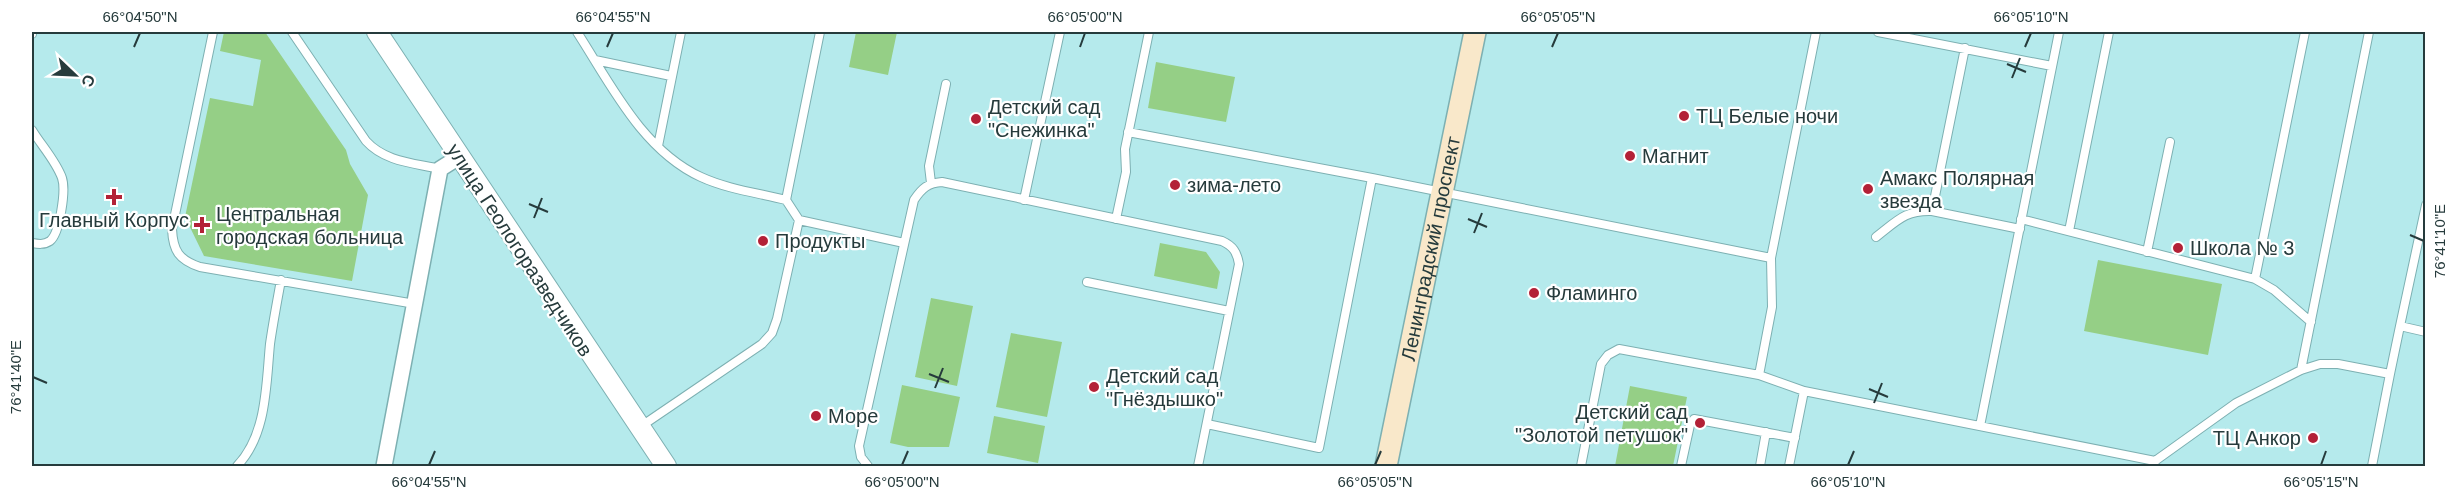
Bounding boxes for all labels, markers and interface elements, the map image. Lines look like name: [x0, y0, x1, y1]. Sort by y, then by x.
text: 66°04'50"N: [102, 8, 178, 25]
text: 66°04'55"N: [575, 8, 651, 25]
text: 66°05'00"N: [1047, 8, 1123, 25]
text: 66°05'05"N: [1520, 8, 1596, 25]
text: 66°05'10"N: [1993, 8, 2069, 25]
north arrow: [45, 45, 105, 105]
text: С: [78, 72, 98, 90]
place label: Детский сад "Снежинка": [988, 96, 1101, 141]
place label: ТЦ Белые ночи: [1696, 105, 1838, 127]
marker: ТЦ Белые ночи: [1677, 109, 1691, 123]
marker: Детский сад "Снежинка": [969, 112, 983, 126]
street label: Ленинградский проспект: [1397, 134, 1464, 363]
street label: улица Геологоразведчиков: [443, 140, 597, 360]
place label: Магнит: [1642, 145, 1709, 167]
marker: Магнит: [1623, 149, 1637, 163]
place label: Амакс Полярная звезда: [1880, 167, 2034, 212]
place label: зима-лето: [1187, 174, 1281, 196]
marker: зима-лето: [1168, 178, 1182, 192]
marker: Амакс Полярная звезда: [1861, 182, 1875, 196]
marker: Главный Корпус: [105, 188, 123, 206]
place label: Центральная городская больница: [216, 203, 404, 248]
text: 76°41'10"E: [2431, 204, 2448, 278]
place label: Главный Корпус: [39, 209, 189, 231]
marker: Центральная городская больница: [193, 216, 211, 234]
place label: Продукты: [775, 230, 865, 252]
marker: Продукты: [756, 234, 770, 248]
place label: Школа № 3: [2190, 237, 2294, 259]
marker: Школа № 3: [2171, 241, 2185, 255]
place label: Фламинго: [1546, 282, 1637, 304]
marker: Фламинго: [1527, 286, 1541, 300]
text: 76°41'40"E: [7, 340, 24, 414]
place label: Детский сад "Гнёздышко": [1106, 365, 1223, 410]
marker: Детский сад "Гнёздышко": [1087, 380, 1101, 394]
place label: Детский сад "Золотой петушок": [1515, 401, 1688, 446]
place label: Море: [828, 405, 878, 427]
marker: Море: [809, 409, 823, 423]
marker: Детский сад "Золотой петушок": [1693, 416, 1707, 430]
place label: ТЦ Анкор: [2213, 427, 2301, 449]
marker: ТЦ Анкор: [2306, 431, 2320, 445]
text: 66°04'55"N: [391, 473, 467, 490]
text: 66°05'00"N: [864, 473, 940, 490]
text: 66°05'05"N: [1337, 473, 1413, 490]
text: 66°05'10"N: [1810, 473, 1886, 490]
text: 66°05'15"N: [2283, 473, 2359, 490]

